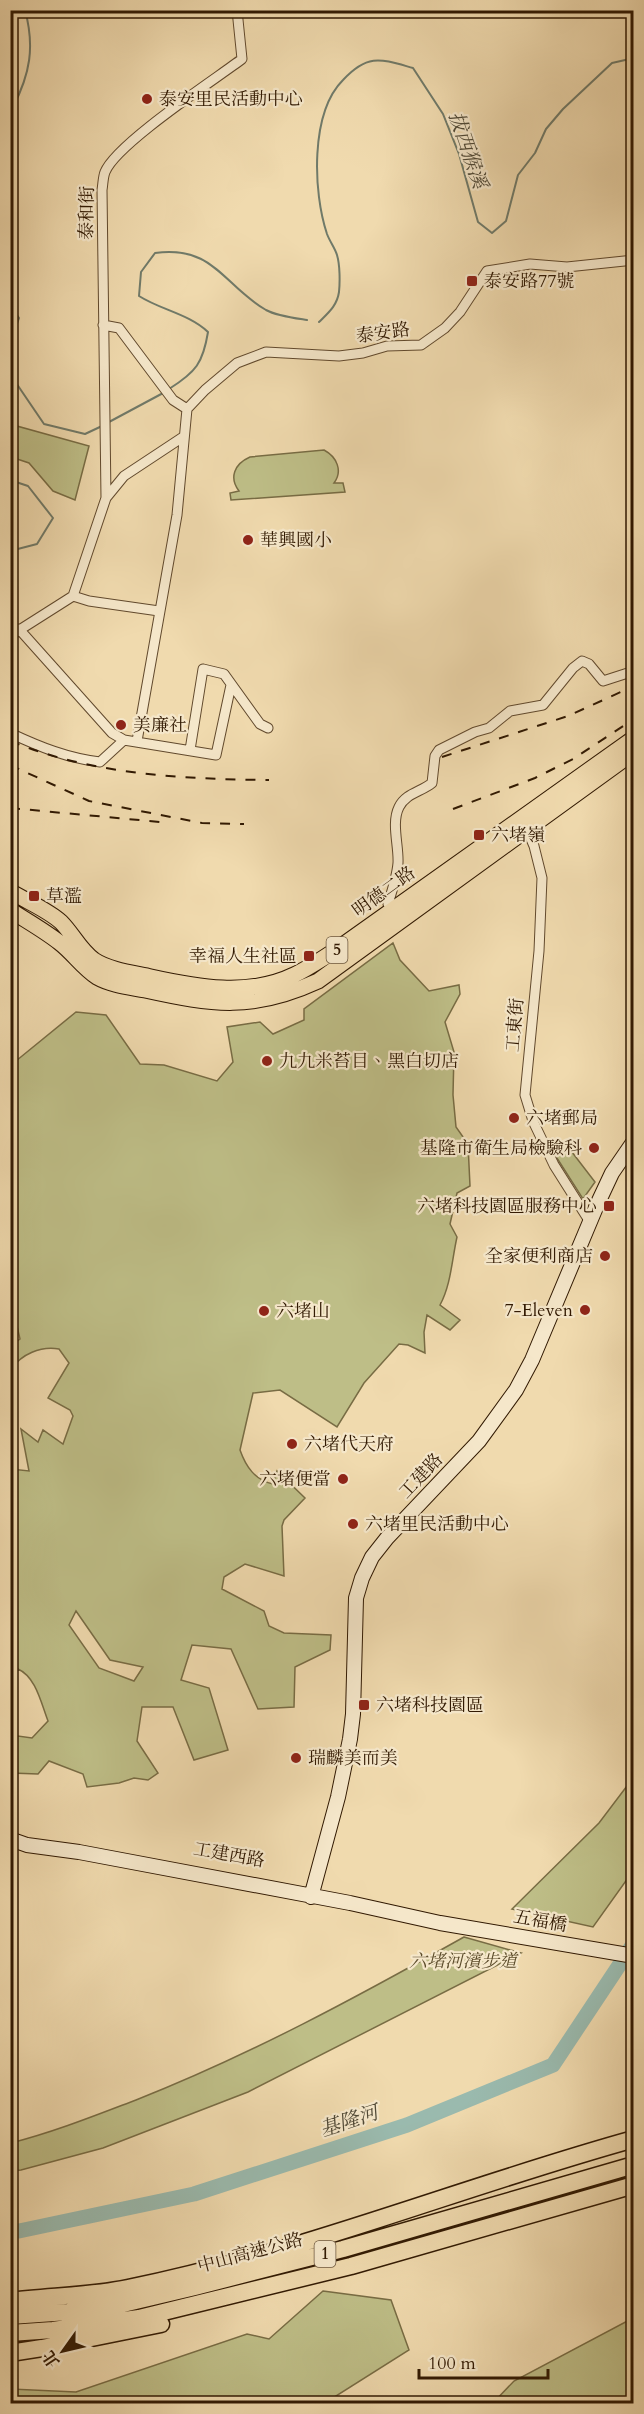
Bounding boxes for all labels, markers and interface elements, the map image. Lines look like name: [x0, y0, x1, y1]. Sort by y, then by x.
place label: 泰安里民活動中心: [159, 87, 303, 112]
marker: 泰安里民活動中心: [140, 92, 154, 106]
water label: 拔西猴溪: [442, 108, 494, 194]
street label: 泰和街: [74, 186, 100, 240]
place label: 泰安路77號: [484, 269, 574, 294]
marker: 泰安路77號: [465, 274, 479, 288]
street label: 泰安路: [355, 317, 411, 349]
place label: 華興國小: [260, 528, 332, 553]
marker: 華興國小: [241, 533, 255, 547]
place label: 美廉社: [133, 713, 187, 738]
marker: 美廉社: [114, 718, 128, 732]
place label: 六堵嶺: [491, 823, 545, 848]
marker: 六堵嶺: [472, 828, 486, 842]
street label: 明德二路: [348, 861, 420, 923]
place label: 草濫: [46, 884, 82, 909]
marker: 草濫: [27, 889, 41, 903]
road number: 5: [326, 937, 348, 963]
place label: 幸福人生社區: [189, 944, 297, 969]
marker: 幸福人生社區: [302, 949, 316, 963]
street label: 工東街: [500, 997, 530, 1053]
place label: 九九米苔目、黑白切店: [279, 1049, 459, 1074]
marker: 九九米苔目、黑白切店: [260, 1054, 274, 1068]
place label: 六堵郵局: [526, 1106, 598, 1131]
marker: 六堵郵局: [507, 1111, 521, 1125]
place label: 基隆市衛生局檢驗科: [420, 1136, 582, 1161]
marker: 基隆市衛生局檢驗科: [587, 1141, 601, 1155]
place label: 六堵科技園區服務中心: [417, 1194, 597, 1219]
marker: 六堵科技園區服務中心: [602, 1199, 616, 1213]
place label: 全家便利商店: [485, 1244, 593, 1269]
marker: 全家便利商店: [598, 1249, 612, 1263]
place label: 7-Eleven: [504, 1298, 574, 1323]
place label: 六堵山: [276, 1299, 330, 1324]
marker: 7-Eleven: [578, 1303, 592, 1317]
marker: 六堵山: [257, 1304, 271, 1318]
place label: 六堵代天府: [304, 1432, 394, 1457]
marker: 六堵代天府: [285, 1437, 299, 1451]
street label: 工建路: [393, 1448, 449, 1504]
place label: 六堵便當: [259, 1467, 331, 1492]
marker: 六堵便當: [336, 1472, 350, 1486]
place label: 六堵里民活動中心: [365, 1512, 509, 1537]
marker: 六堵里民活動中心: [346, 1517, 360, 1531]
place label: 六堵科技園區: [376, 1693, 484, 1718]
marker: 六堵科技園區: [357, 1698, 371, 1712]
place label: 瑞麟美而美: [308, 1746, 398, 1771]
marker: 瑞麟美而美: [289, 1751, 303, 1765]
street label: 工建西路: [191, 1836, 267, 1874]
street label: 五福橋: [511, 1904, 569, 1938]
park label: 六堵河濱步道: [409, 1949, 519, 1974]
water label: 基隆河: [316, 2098, 385, 2143]
street label: 中山高速公路: [195, 2227, 305, 2279]
road number: 1: [314, 2241, 336, 2267]
north arrow: [33, 2321, 93, 2381]
scale bar: [419, 2342, 548, 2380]
text: 北: [38, 2346, 65, 2372]
text: 100 m: [428, 2351, 476, 2376]

